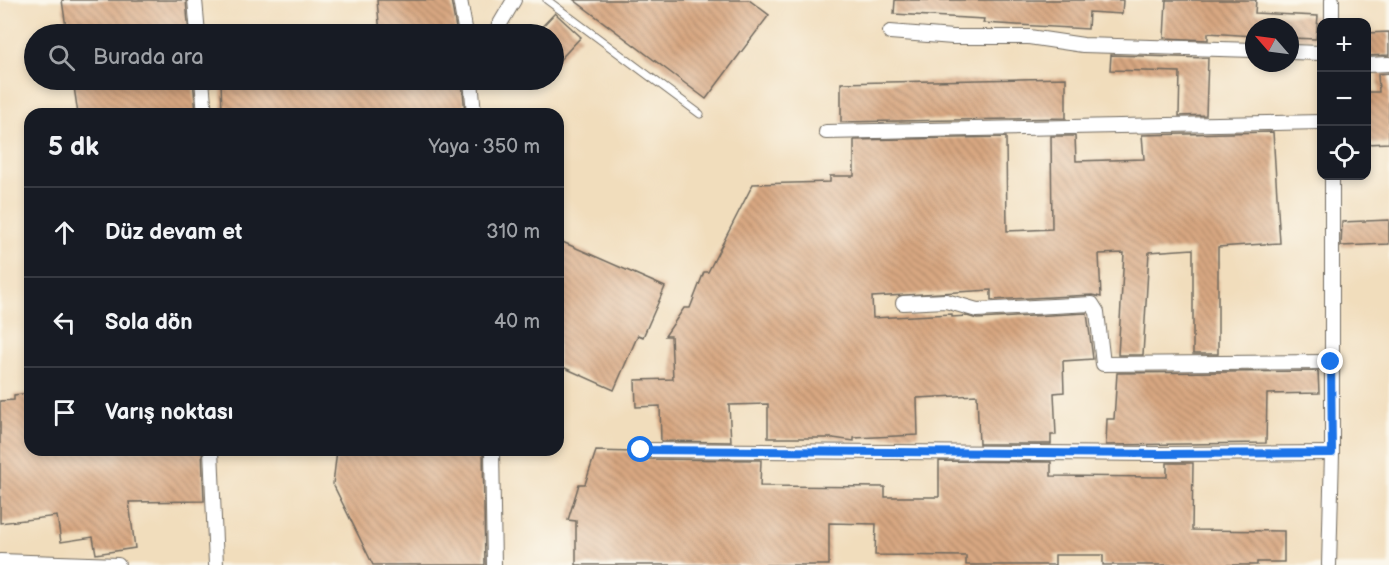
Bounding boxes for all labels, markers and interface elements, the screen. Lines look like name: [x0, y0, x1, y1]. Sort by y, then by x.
north arrow: [1245, 18, 1299, 72]
map controls: [1317, 18, 1371, 180]
button: +: [1317, 18, 1371, 72]
search box: [24, 24, 564, 90]
icon: search: [45, 41, 78, 74]
text: Burada ara: [93, 44, 204, 71]
button: −: [1317, 72, 1371, 126]
button: locate: [1317, 126, 1371, 180]
text: 5 dk: [48, 132, 99, 163]
text: Yaya · 350 m: [428, 135, 540, 159]
icon: ahead: [48, 216, 81, 249]
text: Düz devam et: [105, 219, 242, 246]
text: 310 m: [486, 220, 540, 244]
icon: left: [48, 306, 81, 339]
text: Sola dön: [105, 309, 193, 336]
text: 40 m: [494, 310, 540, 334]
route end: [1317, 348, 1343, 374]
icon: arrive: [48, 396, 81, 429]
text: Varış noktası: [105, 399, 233, 426]
route start: [627, 436, 653, 462]

